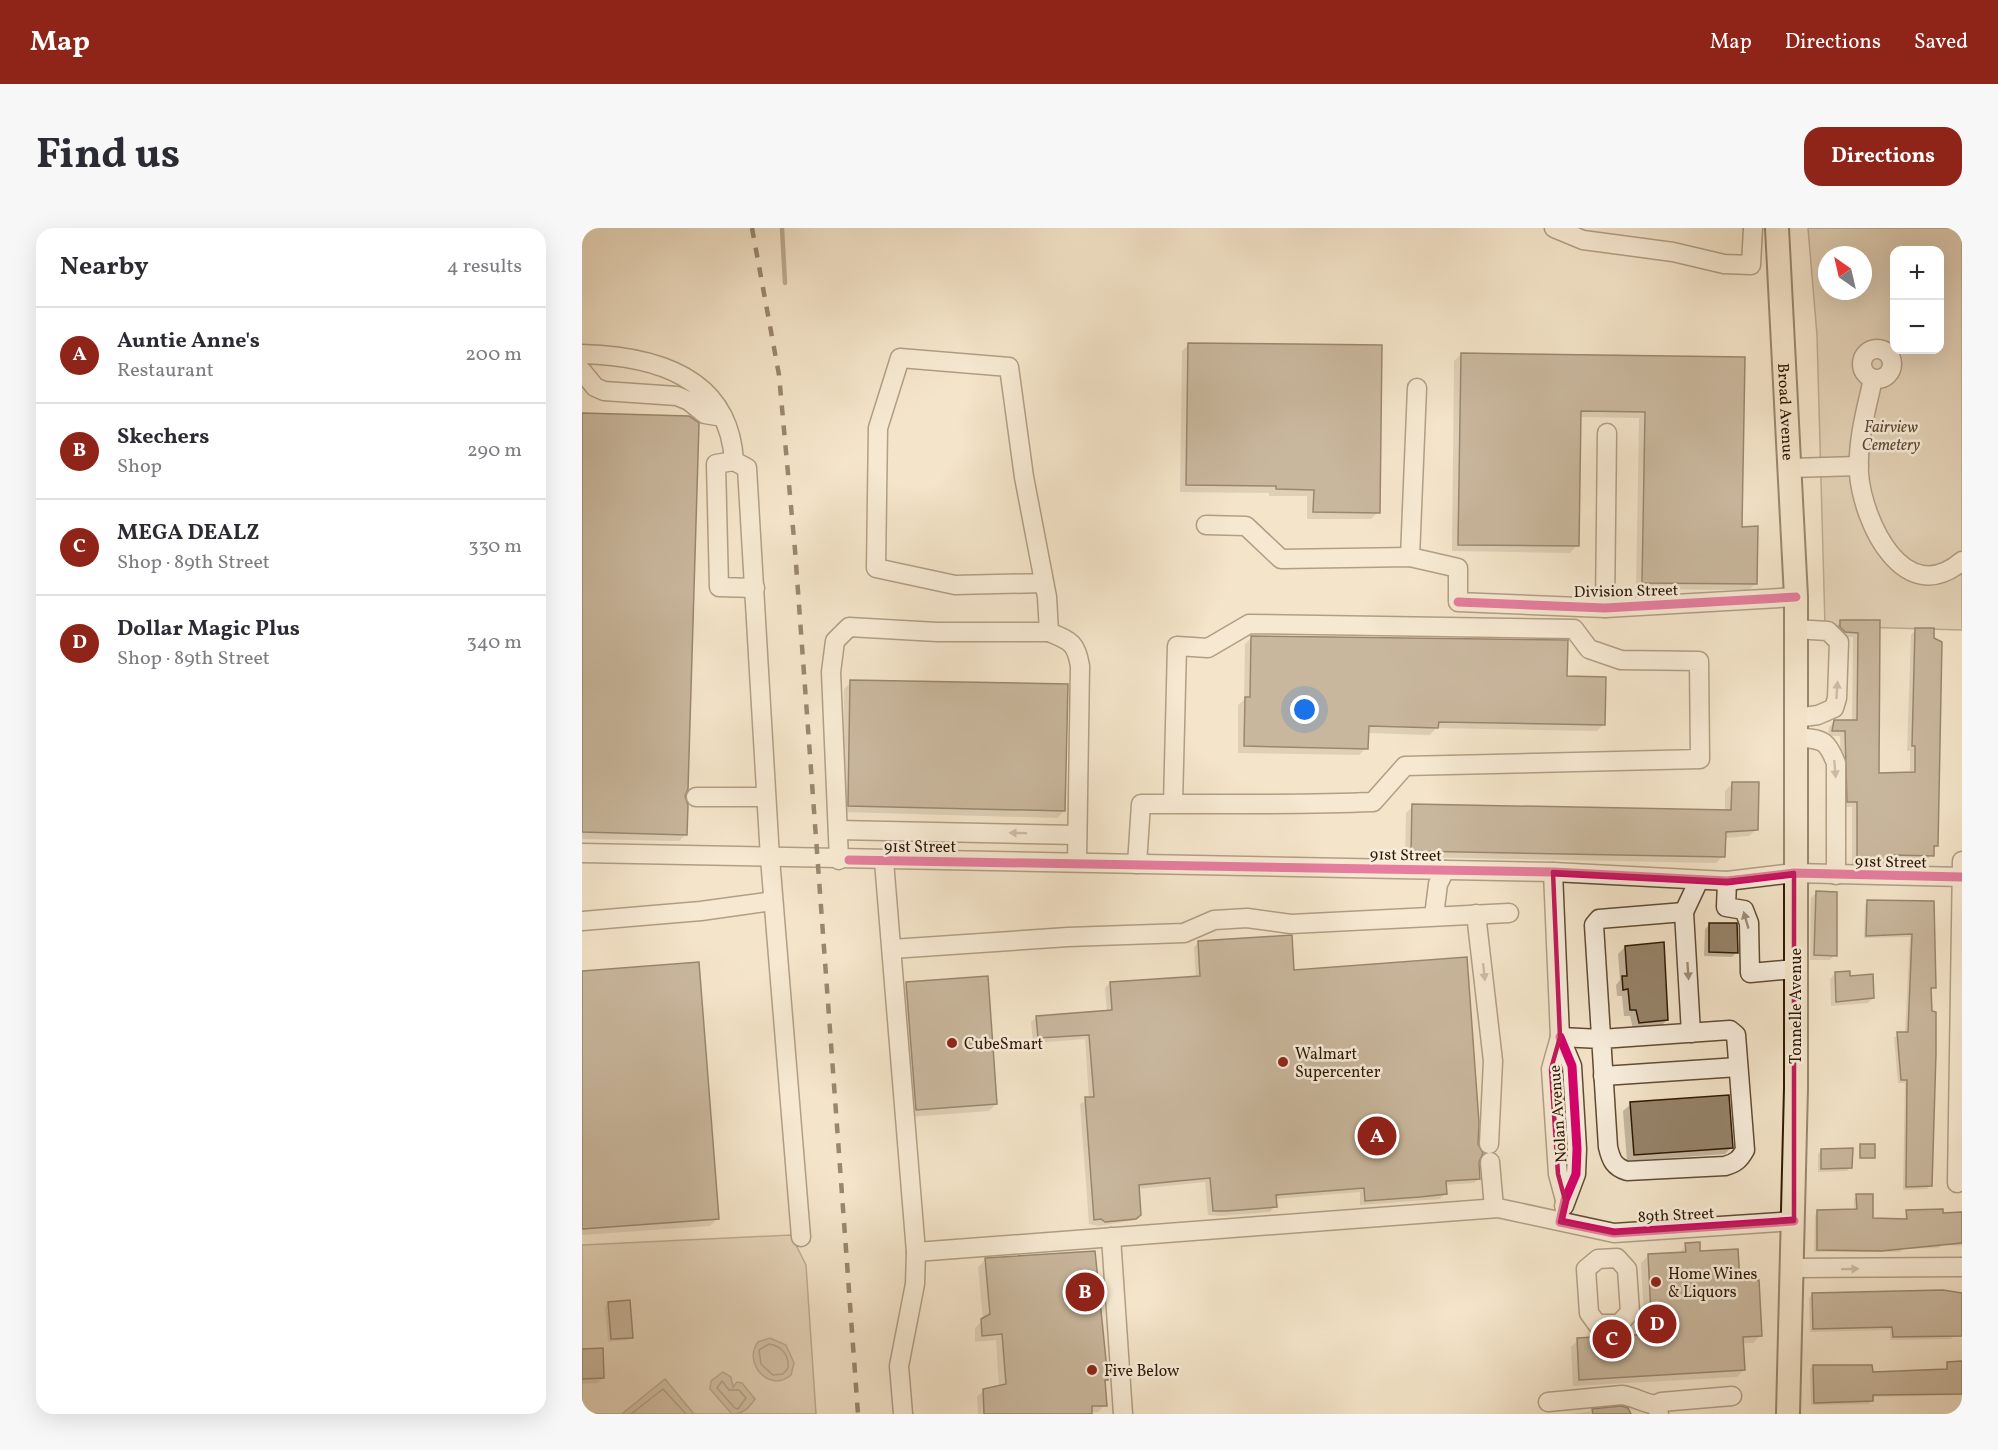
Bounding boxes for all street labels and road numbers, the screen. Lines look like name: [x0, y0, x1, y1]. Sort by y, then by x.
street label: Broad Avenue: [1771, 362, 1798, 461]
street label: Division Street: [1574, 580, 1679, 604]
street label: 91st Street: [884, 837, 956, 859]
street label: 91st Street: [1370, 844, 1443, 868]
street label: 91st Street: [1855, 851, 1928, 875]
street label: Tonnelle Avenue: [1786, 948, 1808, 1064]
street label: Nolan Avenue: [1545, 1064, 1573, 1164]
street label: 89th Street: [1637, 1203, 1715, 1229]

